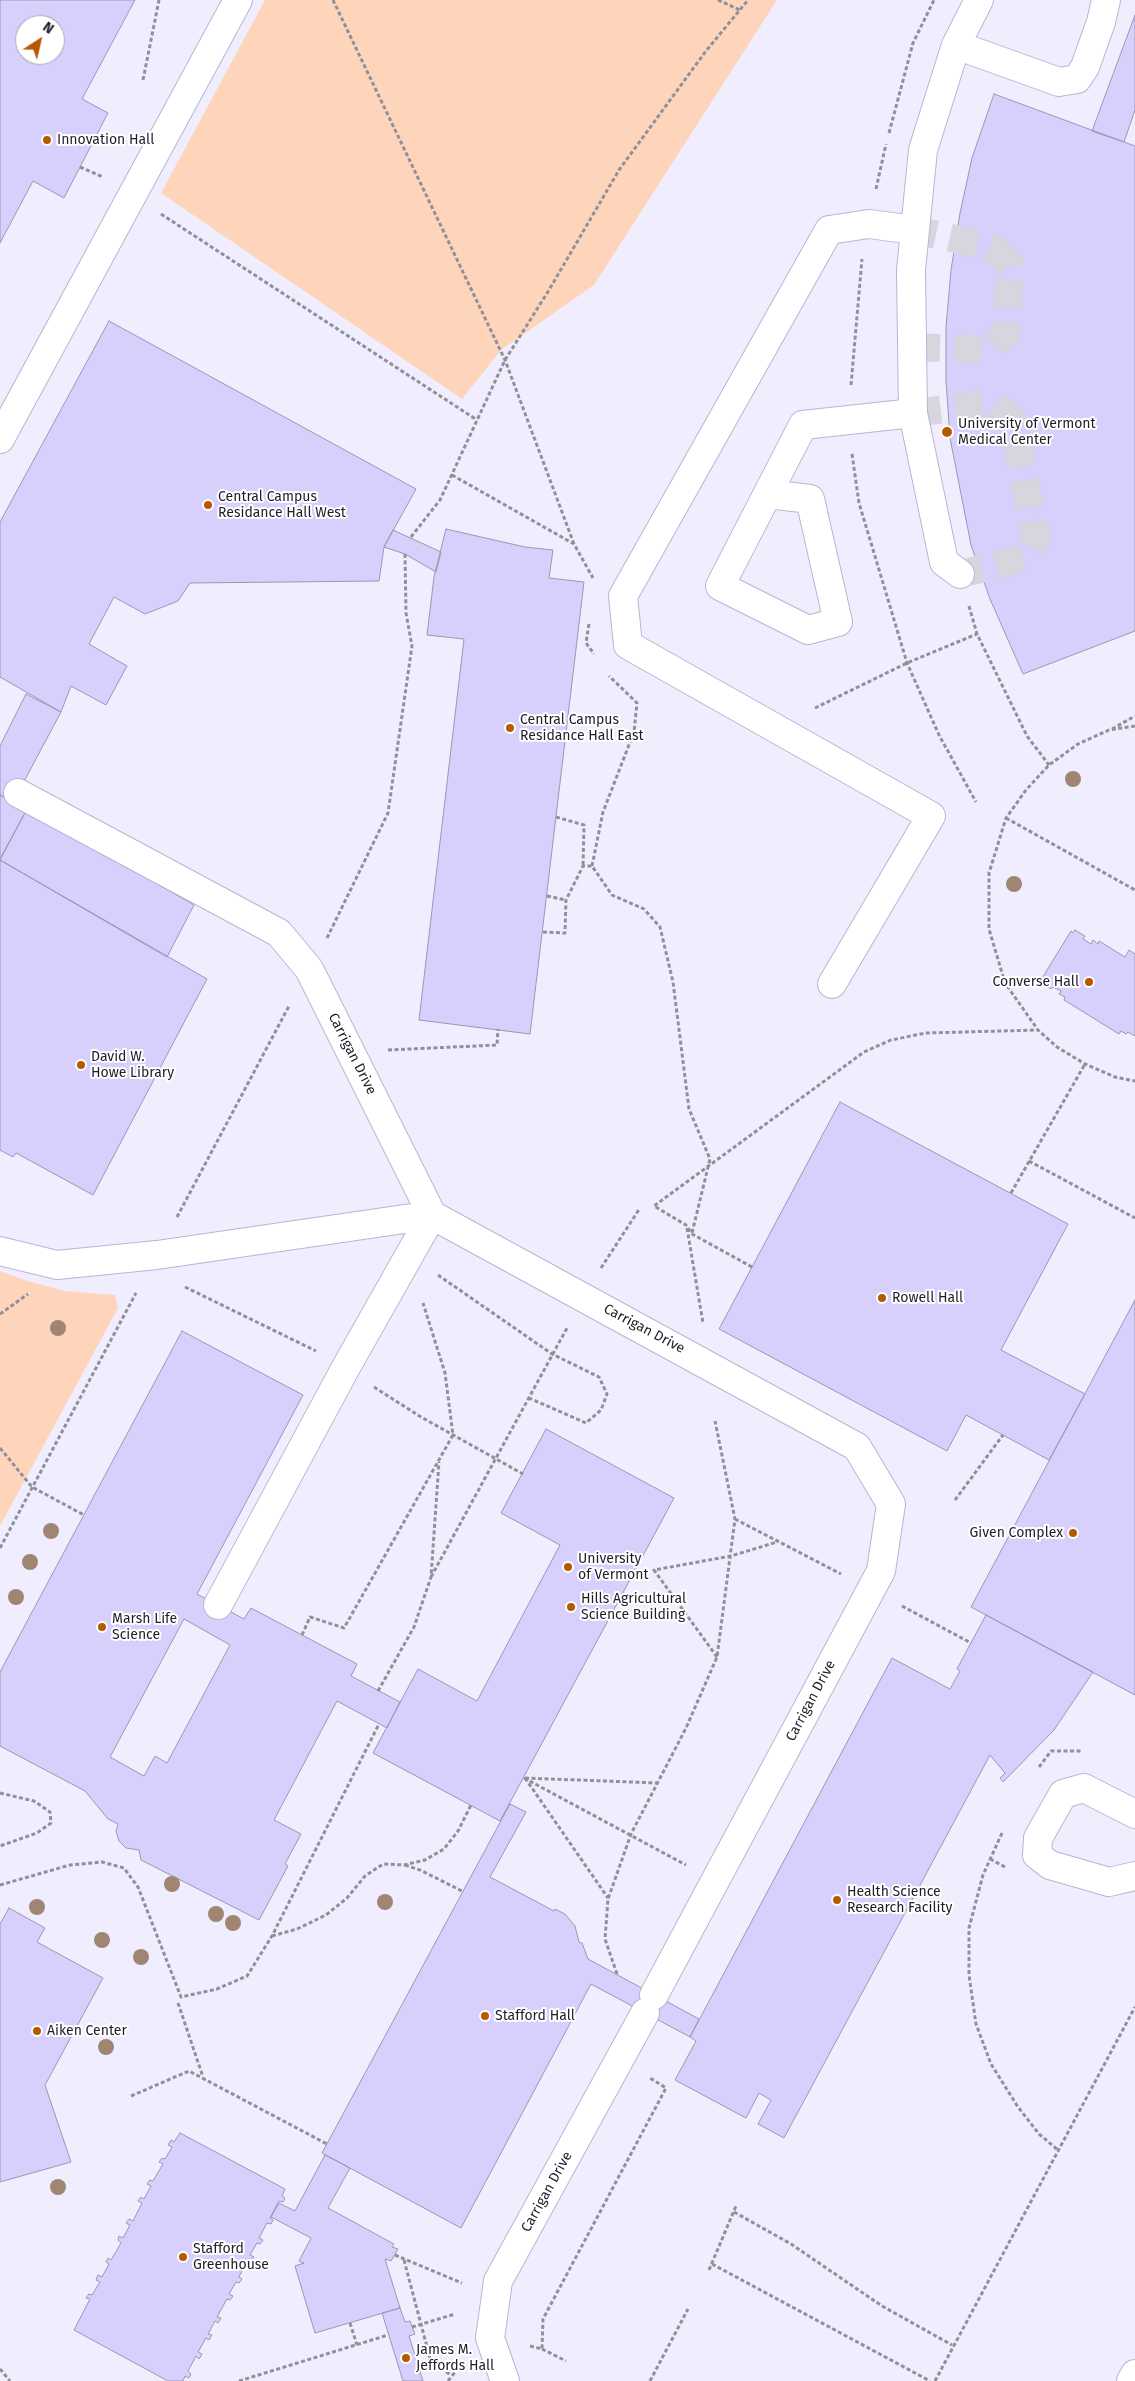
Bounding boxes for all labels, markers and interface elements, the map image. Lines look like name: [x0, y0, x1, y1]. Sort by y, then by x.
north arrow: [15, 15, 65, 65]
text: N: [40, 18, 57, 38]
place label: Innovation Hall: [57, 132, 154, 148]
marker: Innovation Hall: [41, 134, 53, 146]
place label: University of Vermont Medical Center: [958, 416, 1096, 448]
marker: University of Vermont Medical Center: [940, 425, 954, 439]
place label: Central Campus Residance Hall West: [218, 489, 346, 522]
marker: Central Campus Residance Hall West: [202, 499, 214, 511]
place label: Central Campus Residance Hall East: [520, 712, 644, 744]
marker: Central Campus Residance Hall East: [504, 722, 516, 734]
place label: Converse Hall: [992, 974, 1079, 990]
marker: Converse Hall: [1083, 976, 1095, 988]
street label: Carrigan Drive: [324, 1010, 380, 1098]
place label: David W. Howe Library: [91, 1049, 174, 1082]
marker: David W. Howe Library: [75, 1059, 87, 1071]
place label: Rowell Hall: [892, 1290, 963, 1306]
marker: Rowell Hall: [876, 1292, 888, 1304]
street label: Carrigan Drive: [601, 1301, 687, 1357]
place label: Given Complex: [969, 1525, 1063, 1541]
marker: Given Complex: [1067, 1527, 1079, 1539]
place label: University of Vermont: [578, 1551, 648, 1584]
marker: University of Vermont: [562, 1561, 574, 1573]
place label: Hills Agricultural Science Building: [581, 1591, 686, 1624]
marker: Hills Agricultural Science Building: [565, 1601, 577, 1613]
place label: Marsh Life Science: [112, 1611, 177, 1644]
marker: Marsh Life Science: [96, 1621, 108, 1633]
street label: Carrigan Drive: [783, 1658, 839, 1744]
place label: Health Science Research Facility: [847, 1884, 952, 1916]
marker: Health Science Research Facility: [831, 1894, 843, 1906]
place label: Stafford Hall: [495, 2008, 575, 2024]
marker: Stafford Hall: [479, 2010, 491, 2022]
place label: Aiken Center: [47, 2023, 127, 2039]
marker: Aiken Center: [31, 2025, 43, 2037]
street label: Carrigan Drive: [518, 2149, 576, 2235]
place label: Stafford Greenhouse: [193, 2241, 269, 2274]
marker: Stafford Greenhouse: [177, 2251, 189, 2263]
place label: James M. Jeffords Hall: [416, 2342, 494, 2374]
marker: James M. Jeffords Hall: [400, 2352, 412, 2364]

